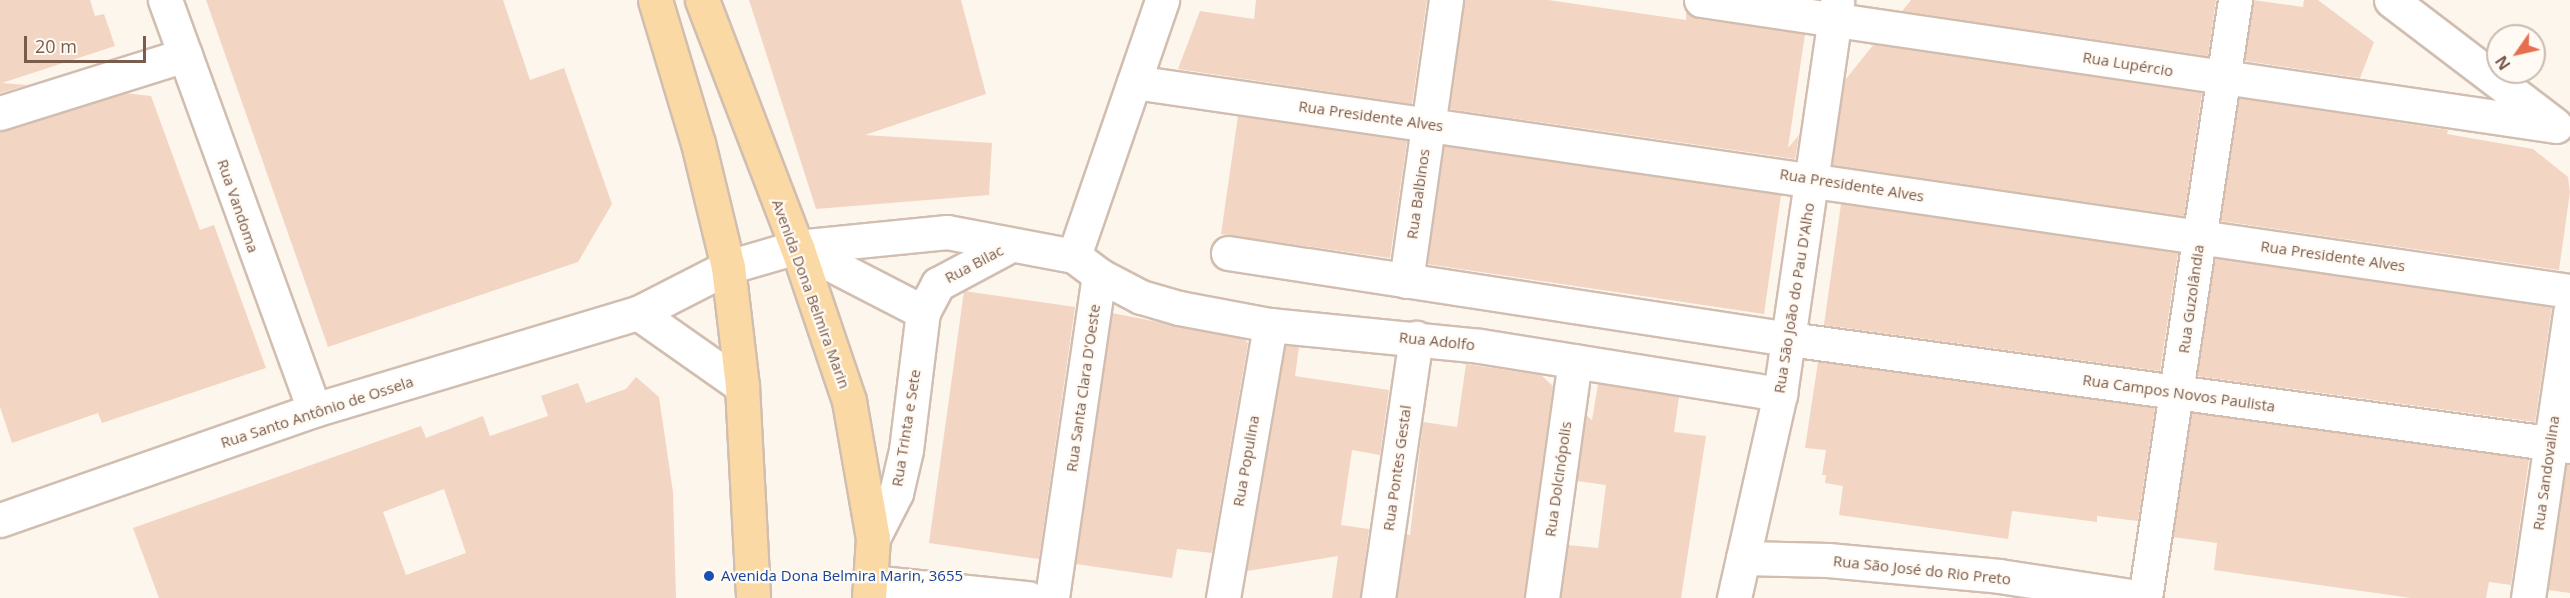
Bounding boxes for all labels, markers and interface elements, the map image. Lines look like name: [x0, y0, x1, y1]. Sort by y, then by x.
scale bar: [27, 24, 148, 62]
north arrow: [2486, 24, 2546, 84]
text: 20 m: [35, 34, 77, 58]
street label: Rua Lupércio: [2081, 48, 2175, 80]
text: N: [2490, 51, 2515, 74]
street label: Rua Presidente Alves: [1297, 97, 1445, 135]
street label: Rua Balbinos: [1403, 148, 1433, 240]
street label: Rua Vandoma: [214, 157, 262, 255]
street label: Rua Presidente Alves: [1778, 165, 1926, 205]
street label: Avenida Dona Belmira Marin: [768, 197, 854, 391]
street label: Rua São João do Pau D'Alho: [1770, 201, 1818, 395]
street label: Rua Presidente Alves: [2259, 237, 2407, 275]
street label: Rua Bilac: [942, 241, 1006, 287]
street label: Rua Guzolândia: [2174, 244, 2208, 354]
street label: Rua Santa Clara D'Oeste: [1062, 303, 1104, 473]
street label: Rua Adolfo: [1398, 328, 1476, 354]
street label: Rua Trinta e Sete: [888, 368, 924, 488]
street label: Rua Campos Novos Paulista: [2081, 371, 2277, 415]
street label: Rua Santo Antônio de Ossela: [218, 372, 416, 452]
street label: Rua Pontes Gestal: [1379, 404, 1415, 532]
street label: Rua Populina: [1229, 414, 1263, 508]
street label: Rua Sandovalina: [2529, 415, 2563, 531]
street label: Rua Dolcinópolis: [1541, 420, 1575, 538]
street label: Rua São José do Rio Preto: [1832, 552, 2012, 588]
place label: Avenida Dona Belmira Marin, 3655: [721, 567, 963, 585]
marker: Avenida Dona Belmira Marin, 3655: [702, 569, 716, 583]

